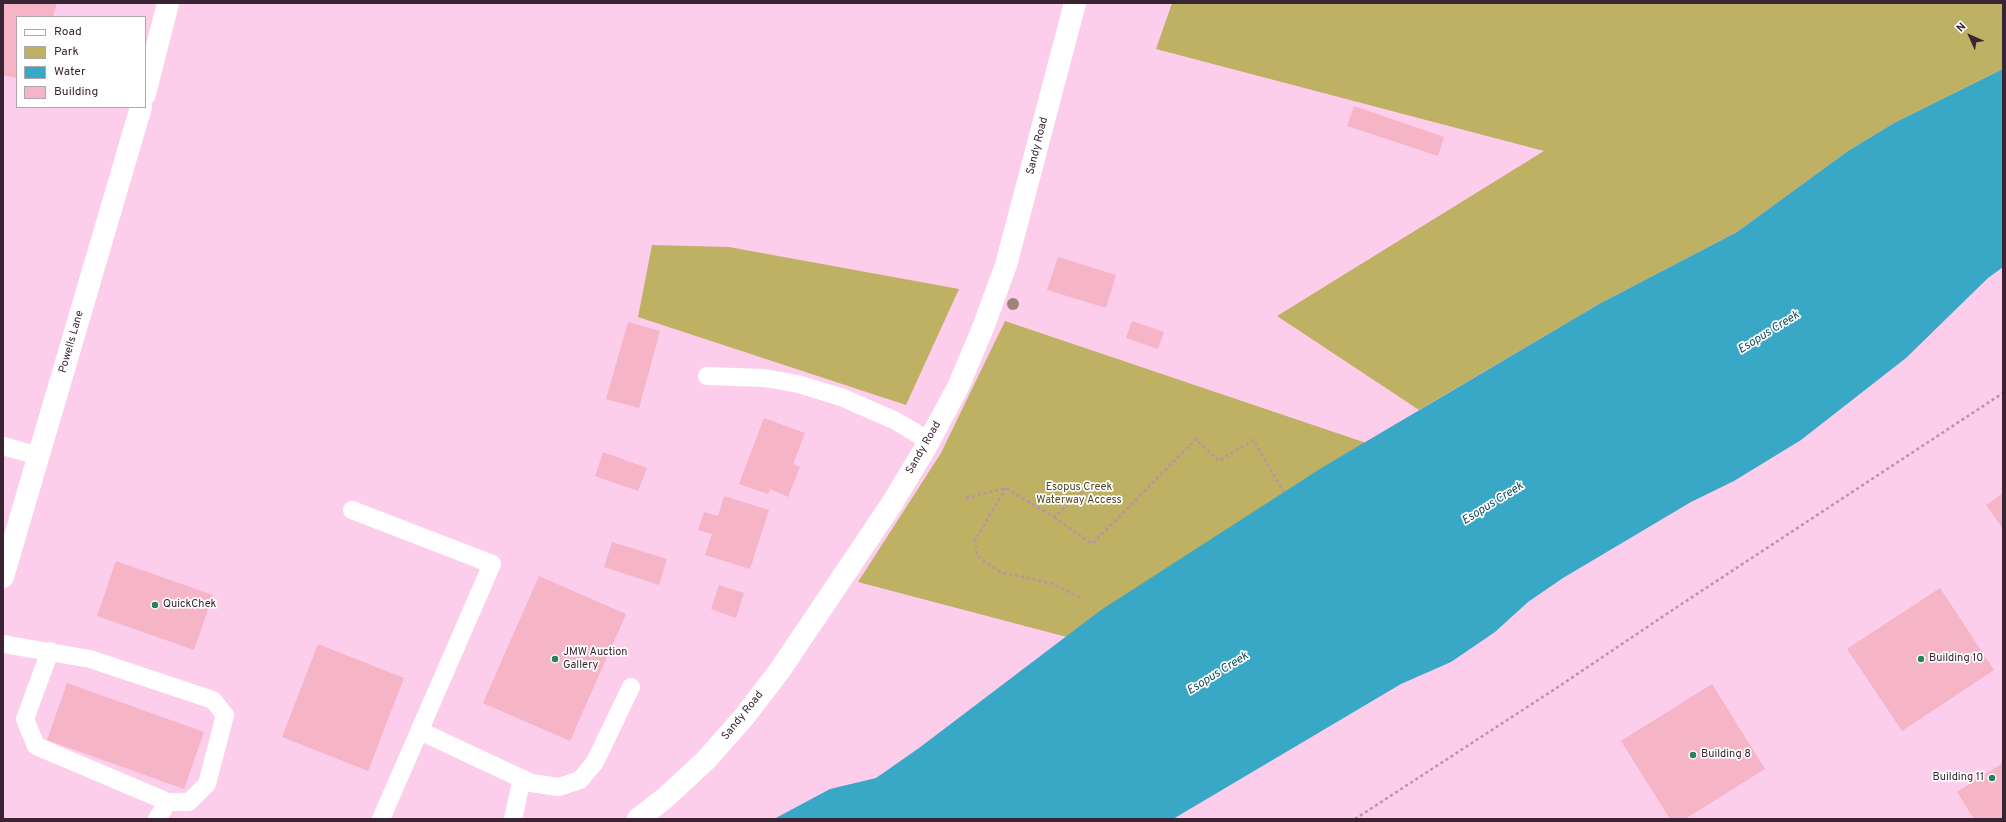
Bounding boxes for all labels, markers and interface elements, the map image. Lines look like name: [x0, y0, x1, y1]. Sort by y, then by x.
legend: [16, 16, 146, 108]
north arrow: [1950, 16, 1990, 56]
text: N: [1954, 20, 1969, 35]
text: Road: [54, 24, 82, 40]
text: Park: [54, 44, 79, 60]
text: Water: [54, 64, 86, 80]
text: Building: [54, 84, 98, 100]
street label: Sandy Road: [1024, 116, 1052, 176]
water label: Esopus Creek: [1736, 308, 1802, 358]
street label: Powells Lane: [57, 309, 87, 375]
street label: Sandy Road: [904, 419, 944, 477]
water label: Esopus Creek: [1460, 479, 1526, 529]
park label: Esopus Creek Waterway Access: [1036, 481, 1122, 507]
place label: QuickChek: [163, 598, 216, 612]
marker: QuickChek: [150, 600, 160, 610]
place label: JMW Auction Gallery: [563, 646, 628, 672]
water label: Esopus Creek: [1185, 649, 1251, 699]
place label: Building 10: [1929, 652, 1983, 666]
marker: JMW Auction Gallery: [550, 654, 560, 664]
marker: Building 10: [1916, 654, 1926, 664]
street label: Sandy Road: [719, 689, 767, 743]
place label: Building 8: [1701, 748, 1751, 762]
marker: Building 8: [1688, 750, 1698, 760]
place label: Building 11: [1933, 771, 1984, 785]
marker: Building 11: [1987, 773, 1997, 783]

